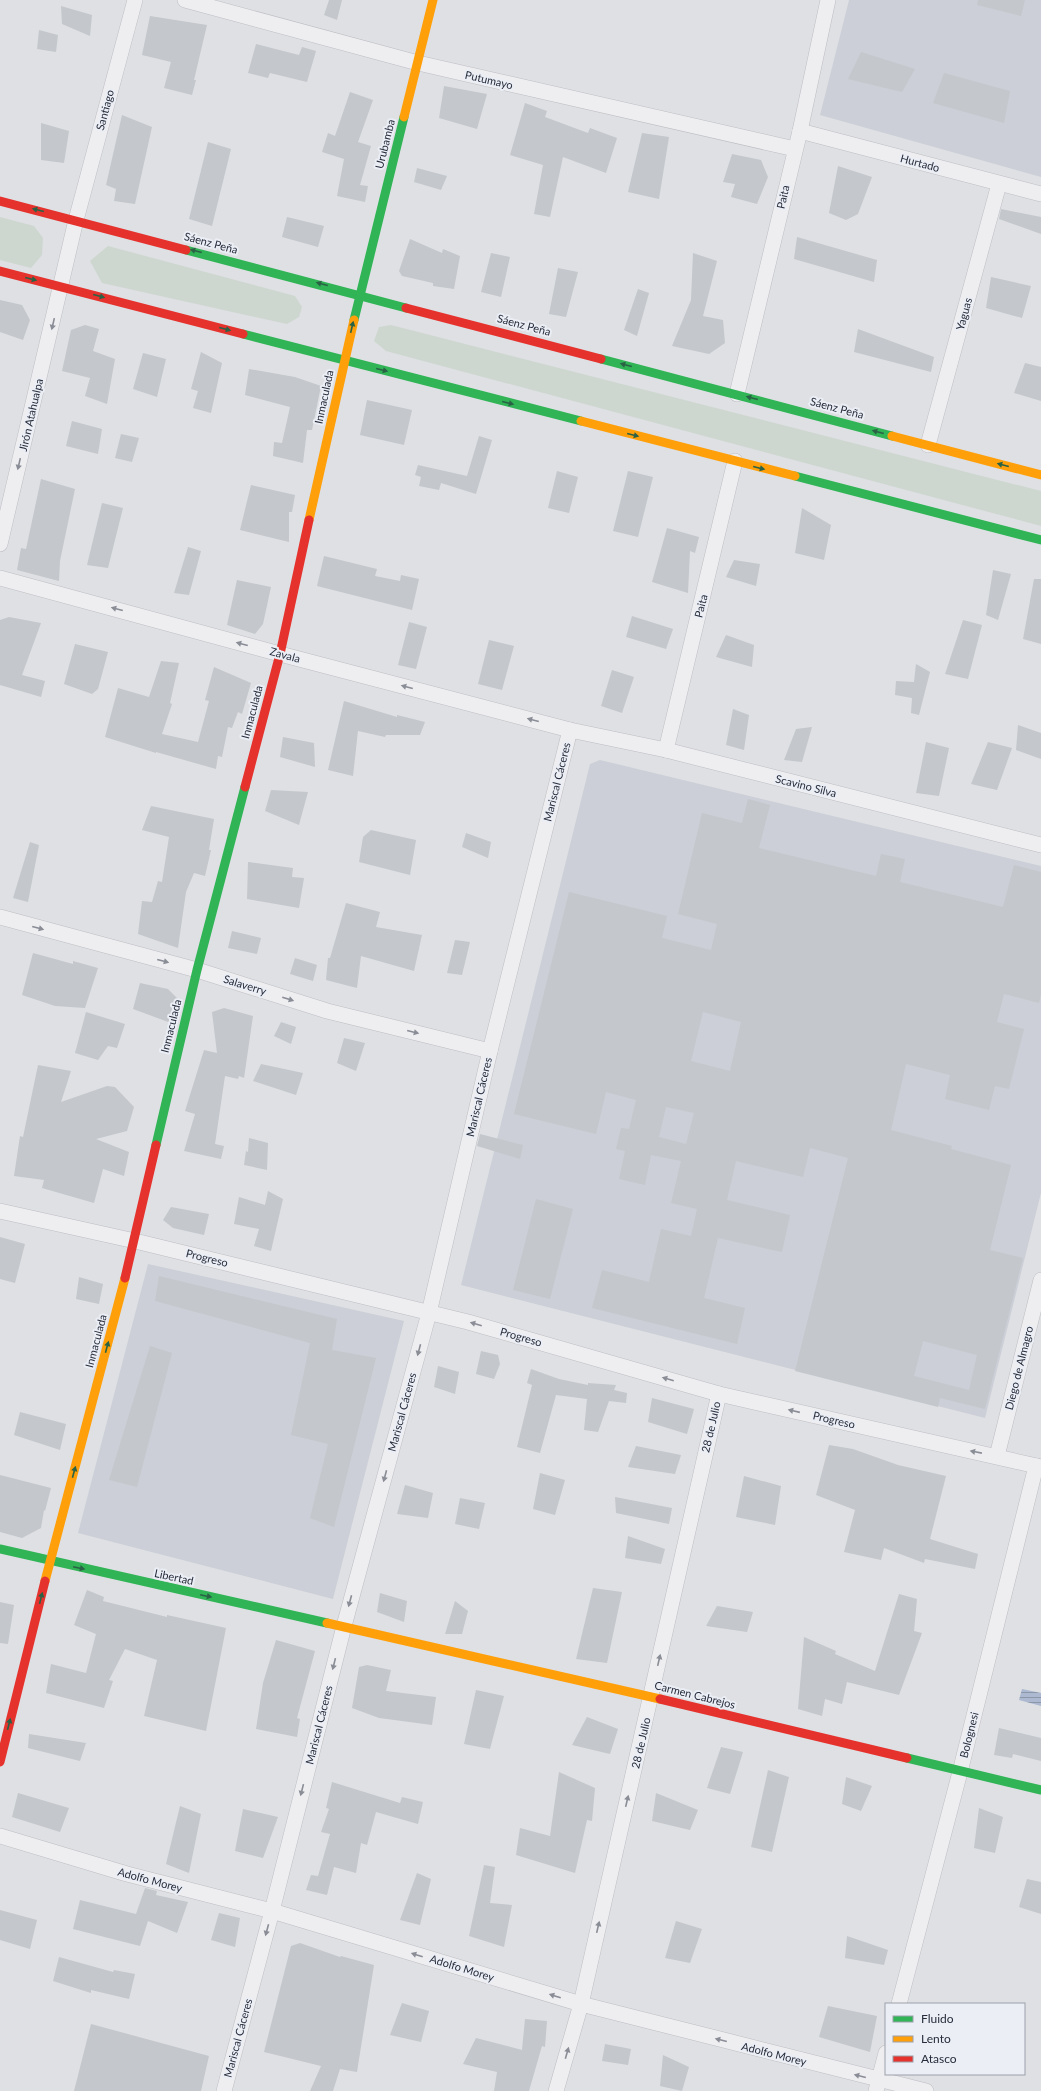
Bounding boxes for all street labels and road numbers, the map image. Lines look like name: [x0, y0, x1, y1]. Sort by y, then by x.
street label: Putumayo: [464, 68, 514, 91]
street label: Santiago: [93, 88, 116, 132]
street label: Urubamba: [372, 118, 397, 170]
street label: Hurtado: [899, 151, 941, 174]
street label: Paita: [773, 184, 792, 210]
street label: Sáenz Peña: [183, 229, 239, 256]
street label: Yaguas: [953, 296, 974, 332]
street label: Sáenz Peña: [496, 311, 552, 338]
street label: Inmaculada: [311, 369, 336, 425]
street label: Jirón Atahualpa: [16, 377, 45, 453]
street label: Sáenz Peña: [809, 394, 865, 421]
street label: Paita: [691, 593, 710, 619]
street label: Zavala: [268, 644, 302, 665]
street label: Inmaculada: [238, 684, 265, 740]
street label: Mariscal Cáceres: [540, 741, 573, 823]
street label: Scavino Silva: [774, 772, 838, 799]
street label: Salaverry: [222, 972, 269, 997]
street label: Inmaculada: [158, 998, 183, 1054]
street label: Mariscal Cáceres: [463, 1056, 494, 1138]
street label: Progreso: [185, 1246, 229, 1269]
street label: Inmaculada: [82, 1313, 109, 1369]
street label: Progreso: [499, 1324, 543, 1349]
street label: Diego de Almagro: [1002, 1325, 1035, 1411]
street label: Mariscal Cáceres: [385, 1371, 418, 1453]
street label: 28 de Julio: [698, 1400, 723, 1454]
street label: Progreso: [812, 1408, 856, 1431]
street label: Libertad: [153, 1566, 195, 1587]
street label: Carmen Cabrejos: [653, 1678, 737, 1711]
street label: Mariscal Cáceres: [302, 1684, 335, 1766]
street label: Bolognesi: [957, 1710, 981, 1759]
street label: 28 de Julio: [628, 1716, 653, 1770]
street label: Adolfo Morey: [116, 1865, 184, 1894]
street label: Adolfo Morey: [428, 1952, 496, 1984]
street label: Mariscal Cáceres: [221, 1997, 254, 2079]
street label: Adolfo Morey: [740, 2039, 808, 2068]

